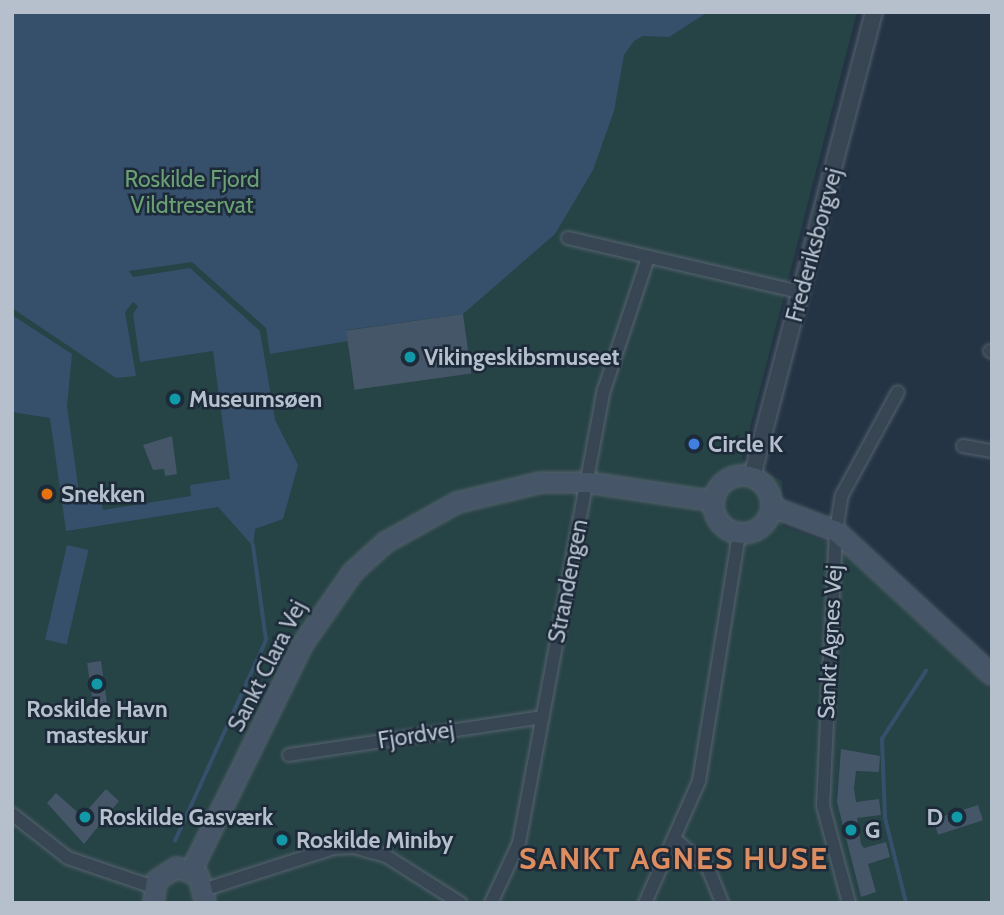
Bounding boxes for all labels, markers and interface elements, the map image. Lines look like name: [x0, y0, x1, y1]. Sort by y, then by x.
park label: Roskilde Fjord Vildtreservat: [125, 165, 259, 219]
street label: Frederiksborgvej: [780, 165, 848, 325]
place label: Vikingeskibsmuseet: [424, 343, 619, 371]
marker: Vikingeskibsmuseet: [402, 349, 418, 365]
place label: Museumsøen: [189, 385, 322, 413]
marker: Museumsøen: [167, 391, 183, 407]
place label: Circle K: [708, 430, 783, 458]
marker: Circle K: [686, 436, 702, 452]
place label: Snekken: [61, 480, 145, 508]
marker: Snekken: [39, 486, 55, 502]
street label: Strandengen: [542, 517, 594, 645]
street label: Sankt Agnes Vej: [812, 564, 848, 720]
street label: Sankt Clara Vej: [222, 596, 312, 736]
marker: Roskilde Havn masteskur: [89, 676, 105, 692]
place label: Roskilde Havn masteskur: [26, 695, 168, 749]
street label: Fjordvej: [376, 715, 456, 755]
place label: Roskilde Gasværk: [99, 803, 273, 831]
place label: D: [926, 803, 943, 831]
marker: Roskilde Gasværk: [77, 809, 93, 825]
marker: D: [949, 809, 965, 825]
place label: G: [865, 816, 880, 844]
marker: G: [843, 822, 859, 838]
place label: Roskilde Miniby: [296, 826, 453, 854]
marker: Roskilde Miniby: [274, 832, 290, 848]
district label: SANKT AGNES HUSE: [521, 841, 827, 877]

